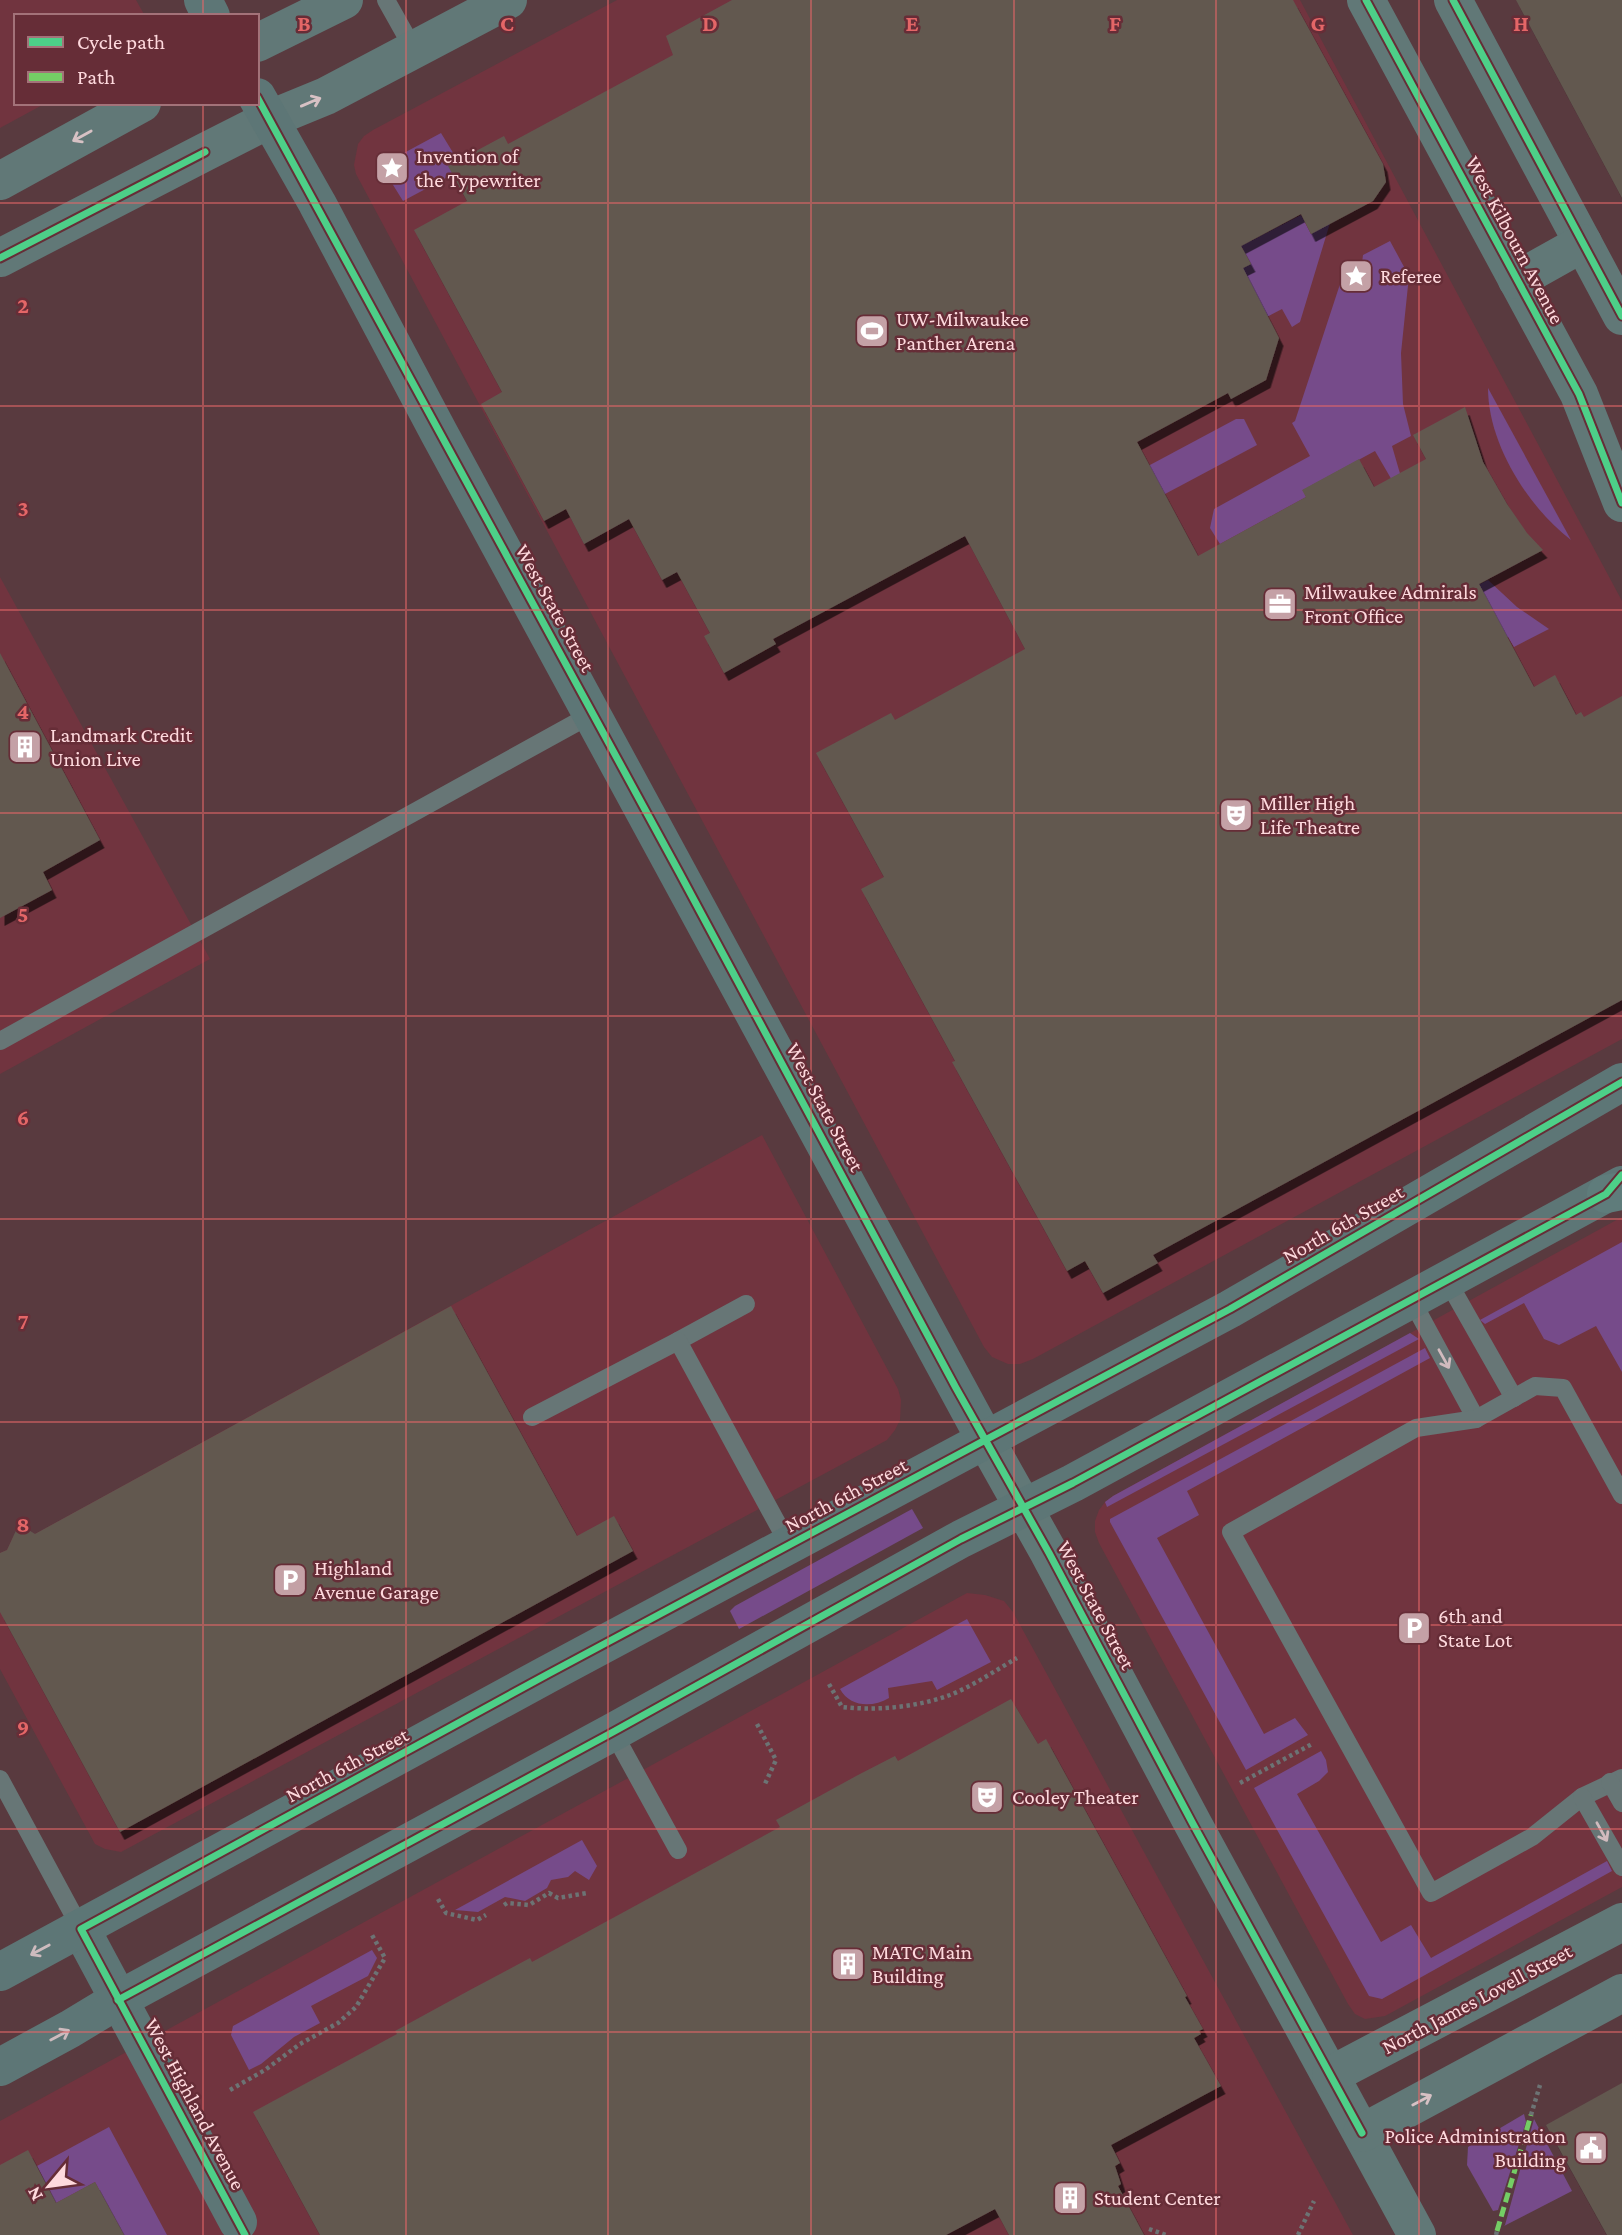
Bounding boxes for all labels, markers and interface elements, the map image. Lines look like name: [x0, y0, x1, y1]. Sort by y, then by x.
text: B: [297, 10, 311, 36]
text: C: [500, 10, 514, 36]
text: D: [702, 10, 718, 36]
text: E: [905, 10, 919, 36]
text: F: [1109, 10, 1121, 36]
text: G: [1311, 10, 1326, 36]
text: H: [1513, 10, 1529, 36]
legend: [14, 14, 259, 105]
text: Cycle path: [77, 30, 165, 54]
text: Path: [77, 65, 115, 89]
one-way arrow: [300, 95, 321, 108]
one-way arrow: [72, 130, 93, 143]
place label: Invention of the Typewriter: [416, 144, 541, 192]
place icon: Invention of the Typewriter: [373, 149, 411, 187]
street label: West Kilbourn Avenue: [1461, 152, 1569, 328]
place icon: Referee: [1337, 257, 1375, 295]
place label: Referee: [1380, 264, 1441, 288]
text: 2: [17, 292, 29, 318]
place label: UW-Milwaukee Panther Arena: [896, 307, 1029, 355]
sports icon: UW-Milwaukee Panther Arena: [853, 312, 891, 350]
text: 3: [17, 495, 29, 521]
street label: West State Street: [510, 540, 601, 677]
place label: Milwaukee Admirals Front Office: [1304, 580, 1477, 628]
office icon: Milwaukee Admirals Front Office: [1261, 585, 1299, 623]
text: 4: [17, 698, 29, 724]
place label: Landmark Credit Union Live: [50, 723, 194, 771]
building icon: Landmark Credit Union Live: [6, 728, 44, 766]
place label: Miller High Life Theatre: [1260, 791, 1360, 839]
theatre icon: Miller High Life Theatre: [1217, 796, 1255, 834]
text: 5: [17, 901, 29, 927]
street label: West State Street: [781, 1039, 869, 1176]
text: 6: [17, 1104, 29, 1130]
street label: North 6th Street: [1278, 1179, 1409, 1268]
text: 7: [17, 1308, 29, 1334]
one-way arrow: [1438, 1348, 1451, 1369]
street label: North 6th Street: [780, 1452, 912, 1537]
text: 8: [16, 1511, 30, 1537]
street label: West State Street: [1052, 1537, 1140, 1674]
place label: Highland Avenue Garage: [314, 1556, 439, 1604]
parking icon: Highland Avenue Garage: [271, 1561, 309, 1599]
place label: 6th and State Lot: [1438, 1604, 1513, 1652]
parking icon: 6th and State Lot: [1395, 1609, 1433, 1647]
text: 9: [17, 1714, 29, 1740]
street label: North 6th Street: [281, 1722, 413, 1807]
theatre icon: Cooley Theater: [968, 1778, 1006, 1816]
place label: Cooley Theater: [1012, 1785, 1139, 1809]
one-way arrow: [1596, 1821, 1609, 1842]
street label: North James Lovell Street: [1378, 1938, 1577, 2059]
place label: MATC Main Building: [872, 1940, 972, 1988]
one-way arrow: [31, 1943, 51, 1957]
building icon: MATC Main Building: [829, 1945, 867, 1983]
street label: West Highland Avenue: [140, 2014, 250, 2194]
one-way arrow: [49, 2028, 70, 2041]
one-way arrow: [1411, 2093, 1432, 2107]
place label: Police Administration Building: [1384, 2124, 1566, 2172]
public building icon: Police Administration Building: [1572, 2129, 1610, 2167]
north arrow: [14, 2151, 84, 2221]
building icon: Student Center: [1051, 2179, 1089, 2217]
text: N: [22, 2183, 47, 2205]
place label: Student Center: [1094, 2186, 1221, 2210]

